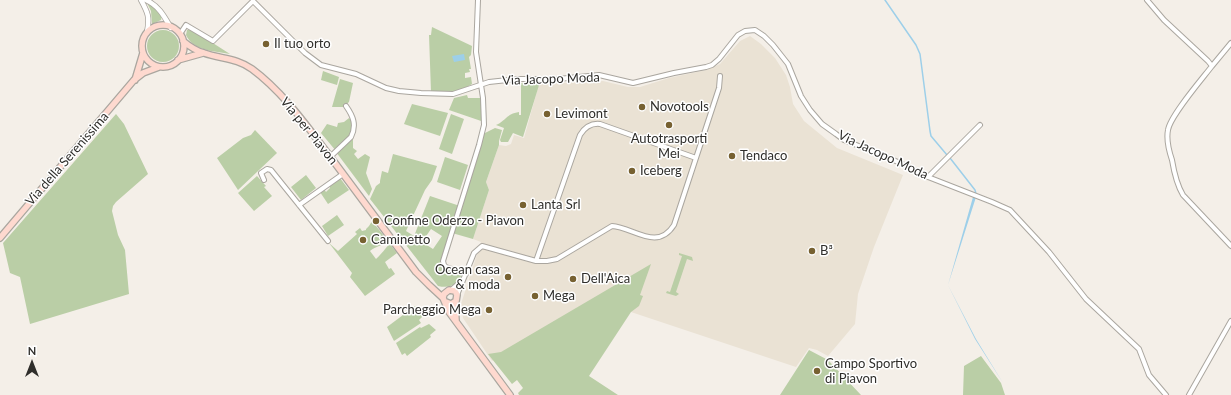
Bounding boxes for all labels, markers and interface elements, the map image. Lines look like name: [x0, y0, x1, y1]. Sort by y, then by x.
place label: Il tuo orto: [274, 36, 331, 52]
marker: Il tuo orto: [261, 39, 271, 49]
street label: Via Jacopo Moda: [502, 69, 600, 89]
street label: Via per Piavon: [277, 94, 341, 168]
place label: Novotools: [650, 99, 709, 115]
marker: Novotools: [637, 102, 647, 112]
place label: Levimont: [555, 106, 608, 122]
street label: Via della Serenissima: [22, 109, 112, 209]
marker: Levimont: [542, 109, 552, 119]
marker: Autotrasporti Mei: [664, 120, 674, 130]
street label: Via Jacopo Moda: [835, 127, 931, 183]
place label: Autotrasporti Mei: [631, 131, 707, 162]
place label: Tendaco: [740, 148, 787, 164]
marker: Tendaco: [727, 151, 737, 161]
place label: Iceberg: [640, 163, 682, 179]
marker: Iceberg: [627, 166, 637, 176]
place label: Lanta Srl: [531, 197, 580, 213]
marker: Lanta Srl: [518, 200, 528, 210]
place label: Confine Oderzo - Piavon: [384, 213, 524, 229]
marker: Confine Oderzo - Piavon: [371, 216, 381, 226]
place label: Caminetto: [371, 232, 430, 248]
marker: Caminetto: [358, 235, 368, 245]
place label: B³: [820, 243, 833, 259]
marker: B³: [807, 246, 817, 256]
place label: Ocean casa & moda: [435, 262, 500, 293]
place label: Dell'Aica: [581, 271, 630, 287]
marker: Ocean casa & moda: [503, 272, 513, 282]
marker: Dell'Aica: [568, 274, 578, 284]
place label: Mega: [543, 288, 575, 304]
marker: Mega: [530, 291, 540, 301]
place label: Parcheggio Mega: [383, 302, 481, 318]
marker: Parcheggio Mega: [484, 305, 494, 315]
north arrow: [12, 343, 52, 383]
text: N: [28, 344, 36, 357]
place label: Campo Sportivo di Piavon: [825, 356, 917, 387]
marker: Campo Sportivo di Piavon: [812, 366, 822, 376]

